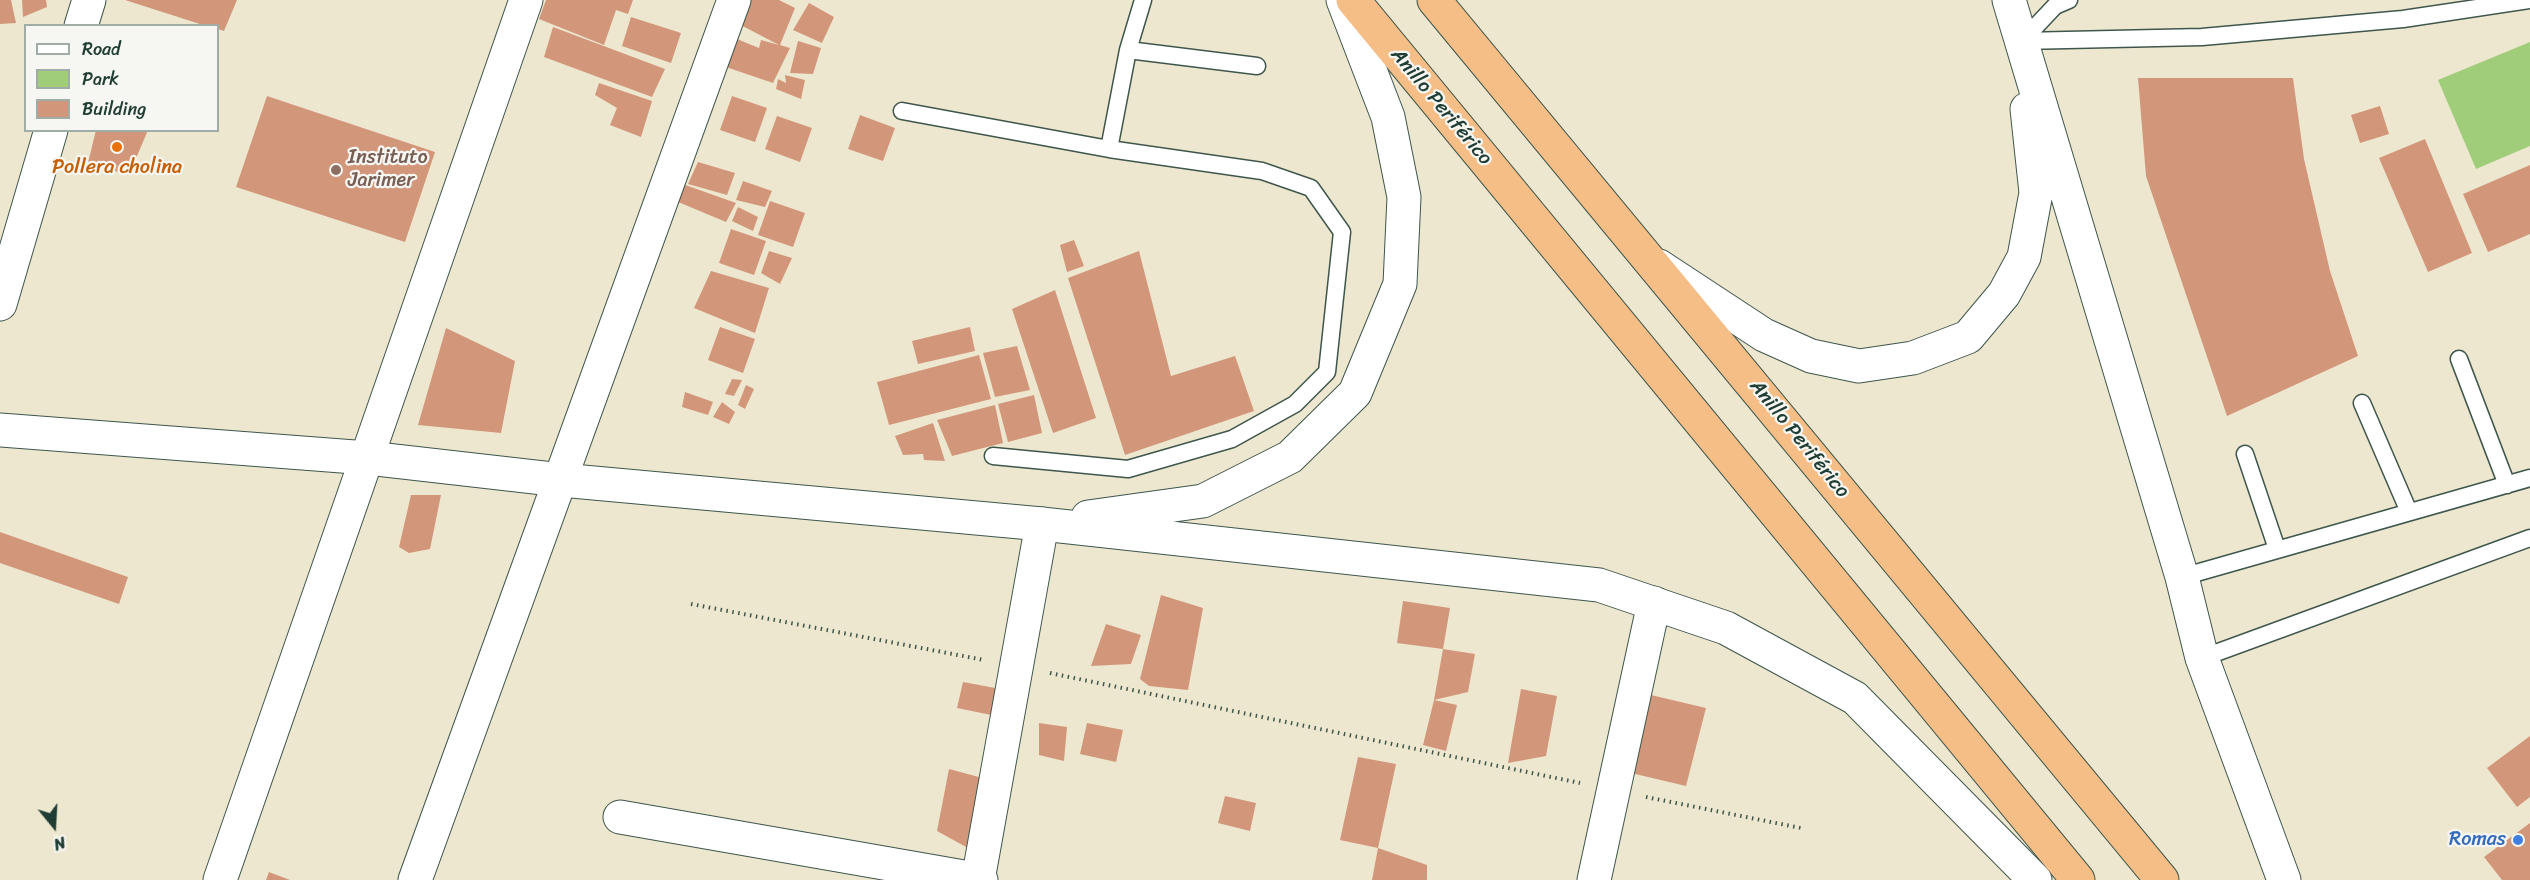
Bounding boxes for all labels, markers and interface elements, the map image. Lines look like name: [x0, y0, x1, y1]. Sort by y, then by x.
legend: [24, 24, 219, 132]
text: Road: [82, 33, 121, 65]
street label: Anillo Periférico: [1385, 44, 1497, 170]
text: Park: [82, 63, 119, 95]
text: Building: [82, 93, 146, 125]
marker: Pollera cholina: [110, 140, 124, 154]
place label: Instituto Jarimer: [348, 146, 428, 193]
place label: Pollera cholina: [52, 156, 182, 180]
marker: Instituto Jarimer: [329, 163, 343, 177]
street label: Anillo Periférico: [1744, 375, 1854, 503]
north arrow: [24, 796, 84, 856]
text: N: [50, 828, 69, 859]
place label: Romas: [2449, 828, 2506, 852]
marker: Romas: [2511, 833, 2525, 847]

